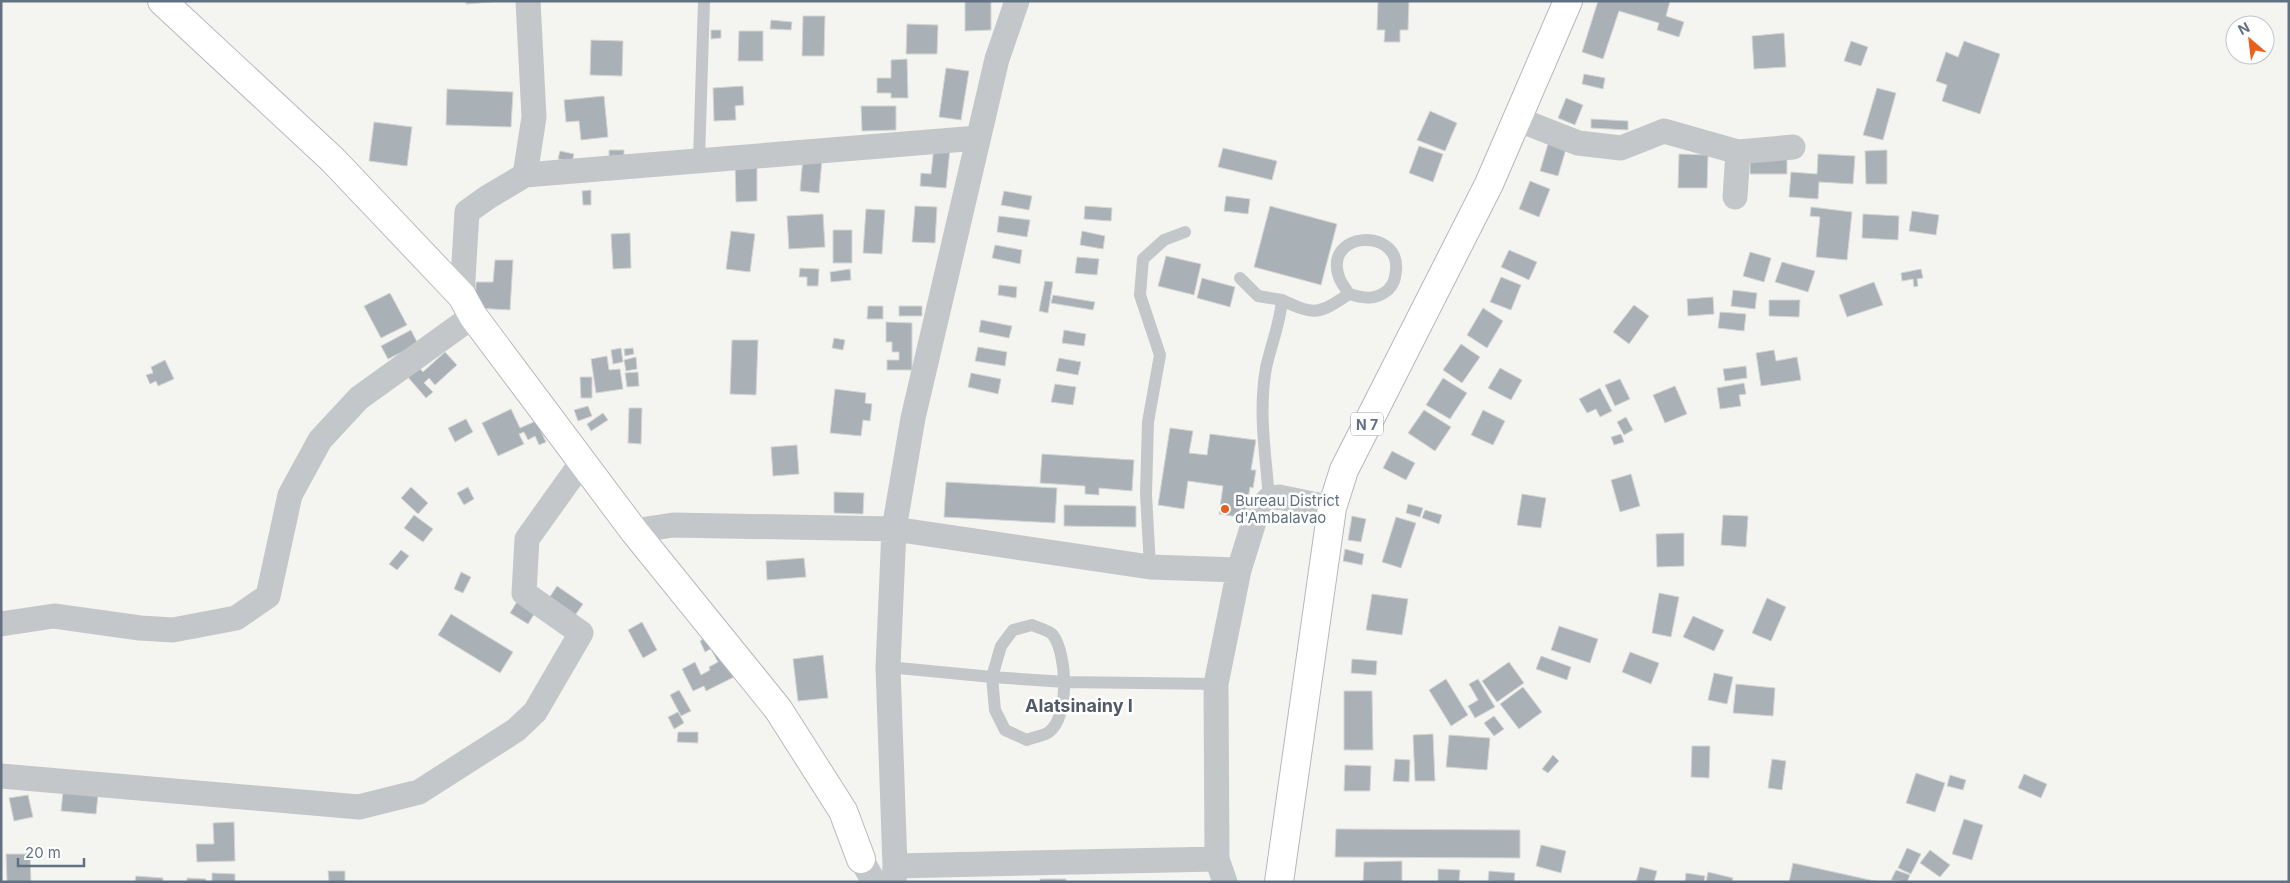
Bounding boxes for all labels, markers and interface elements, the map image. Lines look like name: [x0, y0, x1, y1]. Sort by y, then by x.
north arrow: [2225, 15, 2275, 65]
text: N: [2235, 18, 2252, 38]
road number: N 7: [1351, 412, 1383, 436]
place label: Bureau District d'Ambalavao: [1235, 491, 1340, 527]
marker: Bureau District d'Ambalavao: [1219, 503, 1231, 515]
district label: Alatsinainy I: [1025, 695, 1133, 716]
scale bar: [18, 836, 84, 868]
text: 20 m: [25, 843, 61, 862]

